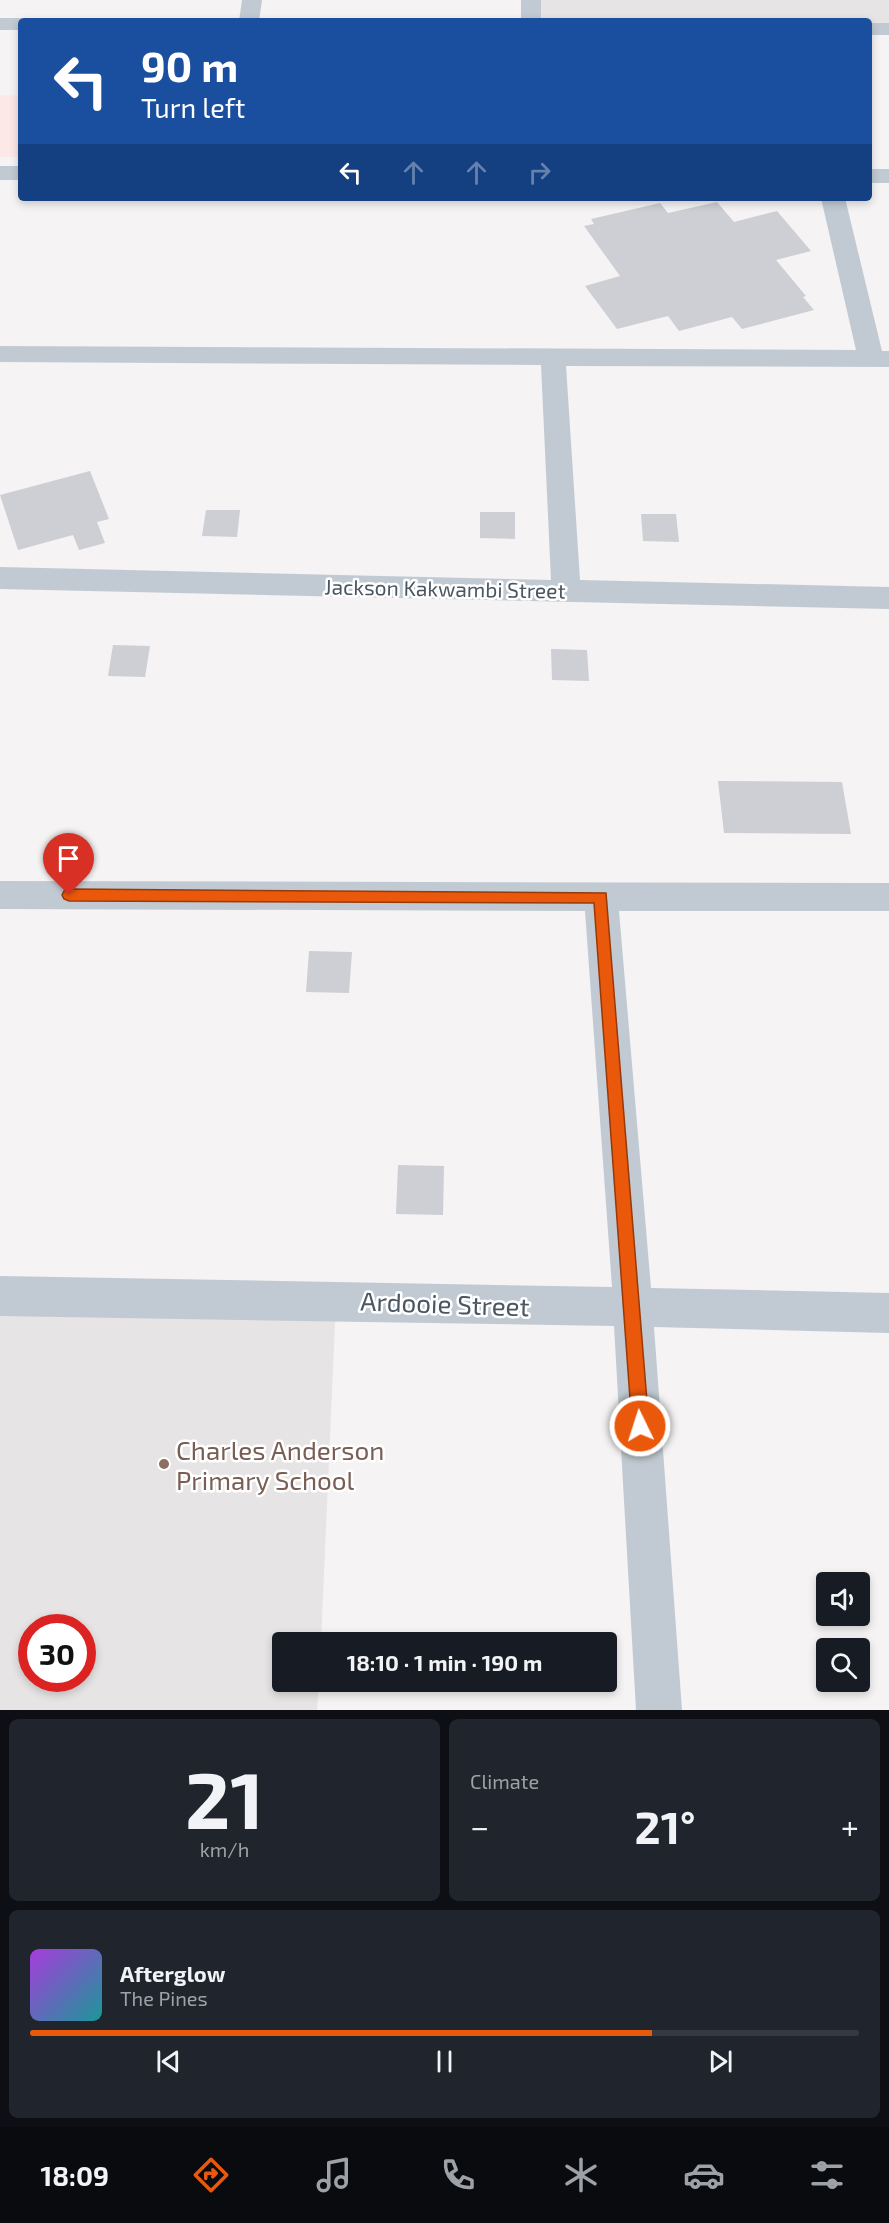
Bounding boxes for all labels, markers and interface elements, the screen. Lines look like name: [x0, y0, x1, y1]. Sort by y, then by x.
text: 90 m: [141, 40, 238, 90]
icon: left: [42, 42, 120, 120]
text: Turn left: [141, 91, 245, 123]
icon: left: [334, 156, 367, 189]
icon: ahead: [397, 156, 430, 189]
icon: ahead: [460, 156, 493, 189]
icon: right: [523, 156, 556, 189]
street label: Jackson Kakwambi Street: [324, 573, 566, 603]
pin: [43, 833, 94, 895]
icon: arrive: [52, 842, 85, 875]
street label: Ardooie Street: [360, 1285, 530, 1321]
position arrow: [608, 1394, 672, 1458]
place label: Charles Anderson Primary School: [176, 1434, 384, 1495]
marker: Charles Anderson Primary School: [157, 1457, 171, 1471]
map controls: [816, 1572, 870, 1692]
button: sound: [816, 1572, 870, 1626]
speed limit sign: 30: [18, 1614, 96, 1692]
button: search: [816, 1638, 870, 1692]
text: 18:10 · 1 min · 190 m: [347, 1649, 542, 1675]
text: 21: [185, 1751, 264, 1845]
text: Climate: [470, 1769, 539, 1793]
text: 21°: [635, 1799, 696, 1853]
text: −: [470, 1806, 489, 1846]
text: +: [841, 1806, 859, 1846]
text: km/h: [200, 1837, 249, 1861]
text: Afterglow: [120, 1960, 225, 1986]
text: The Pines: [120, 1986, 208, 2010]
icon: previous: [152, 2045, 185, 2078]
icon: pause: [428, 2045, 461, 2078]
icon: next: [704, 2045, 737, 2078]
icon: directions: [190, 2154, 232, 2196]
icon: music: [313, 2154, 355, 2196]
icon: phone: [437, 2154, 479, 2196]
icon: climate: [560, 2154, 602, 2196]
icon: car: [683, 2154, 725, 2196]
icon: filters: [806, 2154, 848, 2196]
text: 18:09: [41, 2159, 109, 2191]

